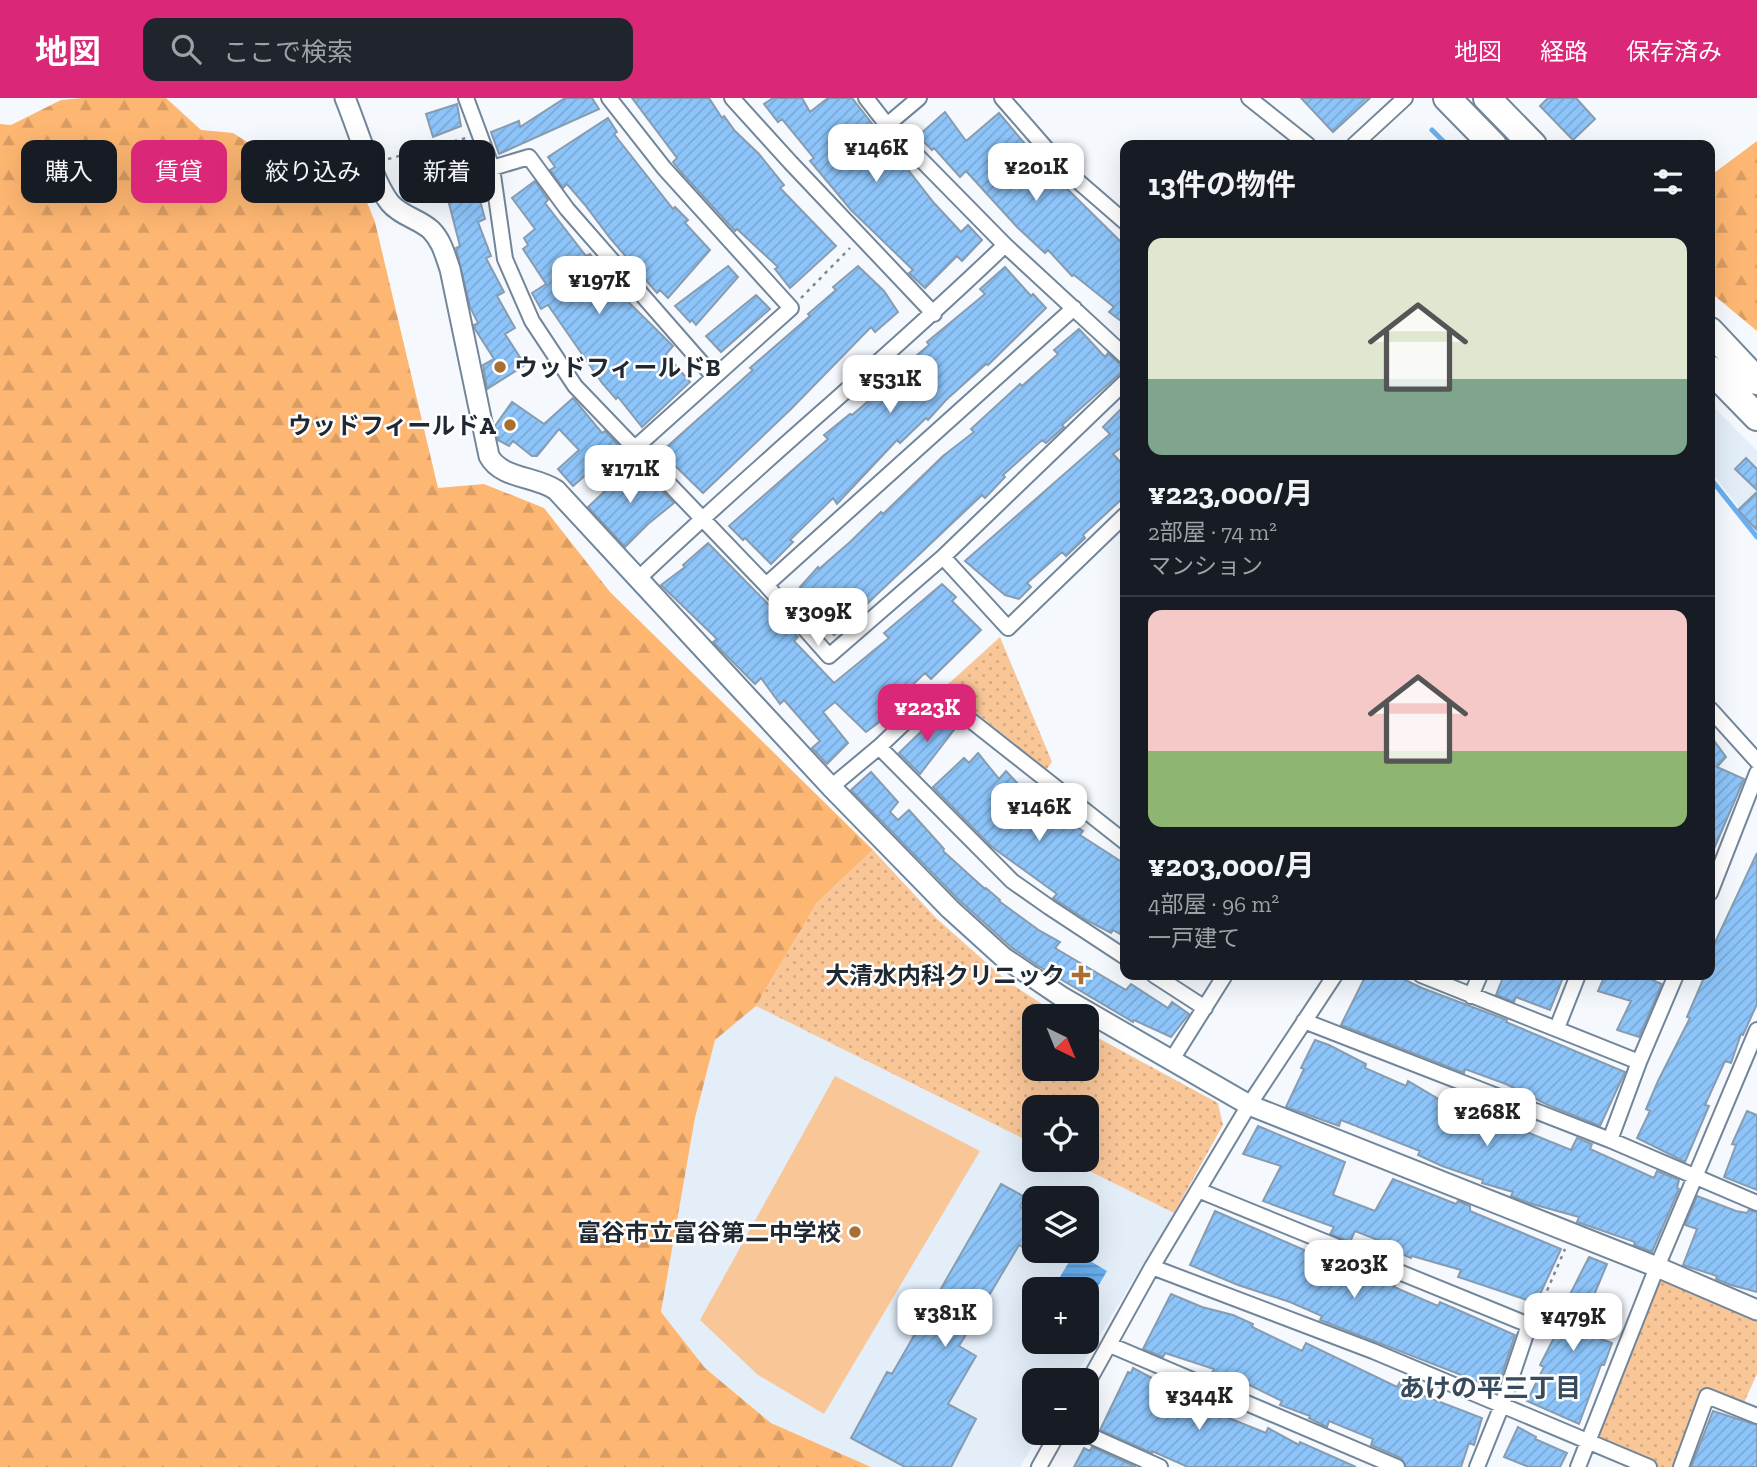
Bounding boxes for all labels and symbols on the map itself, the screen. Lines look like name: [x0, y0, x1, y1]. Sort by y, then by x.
pin: ¥146K: [827, 125, 925, 184]
pin: ¥201K: [987, 144, 1085, 203]
pin: ¥197K: [550, 256, 648, 316]
place label: ウッドフィールドB: [514, 353, 721, 382]
pin: ¥531K: [841, 356, 939, 415]
marker: ウッドフィールドB: [492, 359, 508, 375]
place label: ウッドフィールドA: [288, 411, 497, 440]
marker: ウッドフィールドA: [502, 417, 518, 433]
pin: ¥171K: [581, 446, 679, 505]
pin: ¥309K: [769, 588, 867, 648]
pin: ¥223K: [878, 684, 976, 744]
pin: ¥146K: [990, 784, 1088, 843]
place label: 大清水内科クリニック: [825, 961, 1065, 990]
marker: 大清水内科クリニック: [1071, 965, 1091, 985]
north arrow: [1022, 1004, 1099, 1082]
pin: ¥268K: [1438, 1088, 1536, 1148]
place label: 富谷市立富谷第二中学校: [577, 1218, 841, 1247]
marker: 富谷市立富谷第二中学校: [847, 1224, 863, 1240]
pin: ¥203K: [1305, 1240, 1403, 1300]
pin: ¥381K: [896, 1290, 994, 1349]
pin: ¥479K: [1524, 1294, 1622, 1353]
pin: ¥344K: [1150, 1372, 1248, 1432]
district label: あけの平三丁目: [1399, 1372, 1581, 1404]

